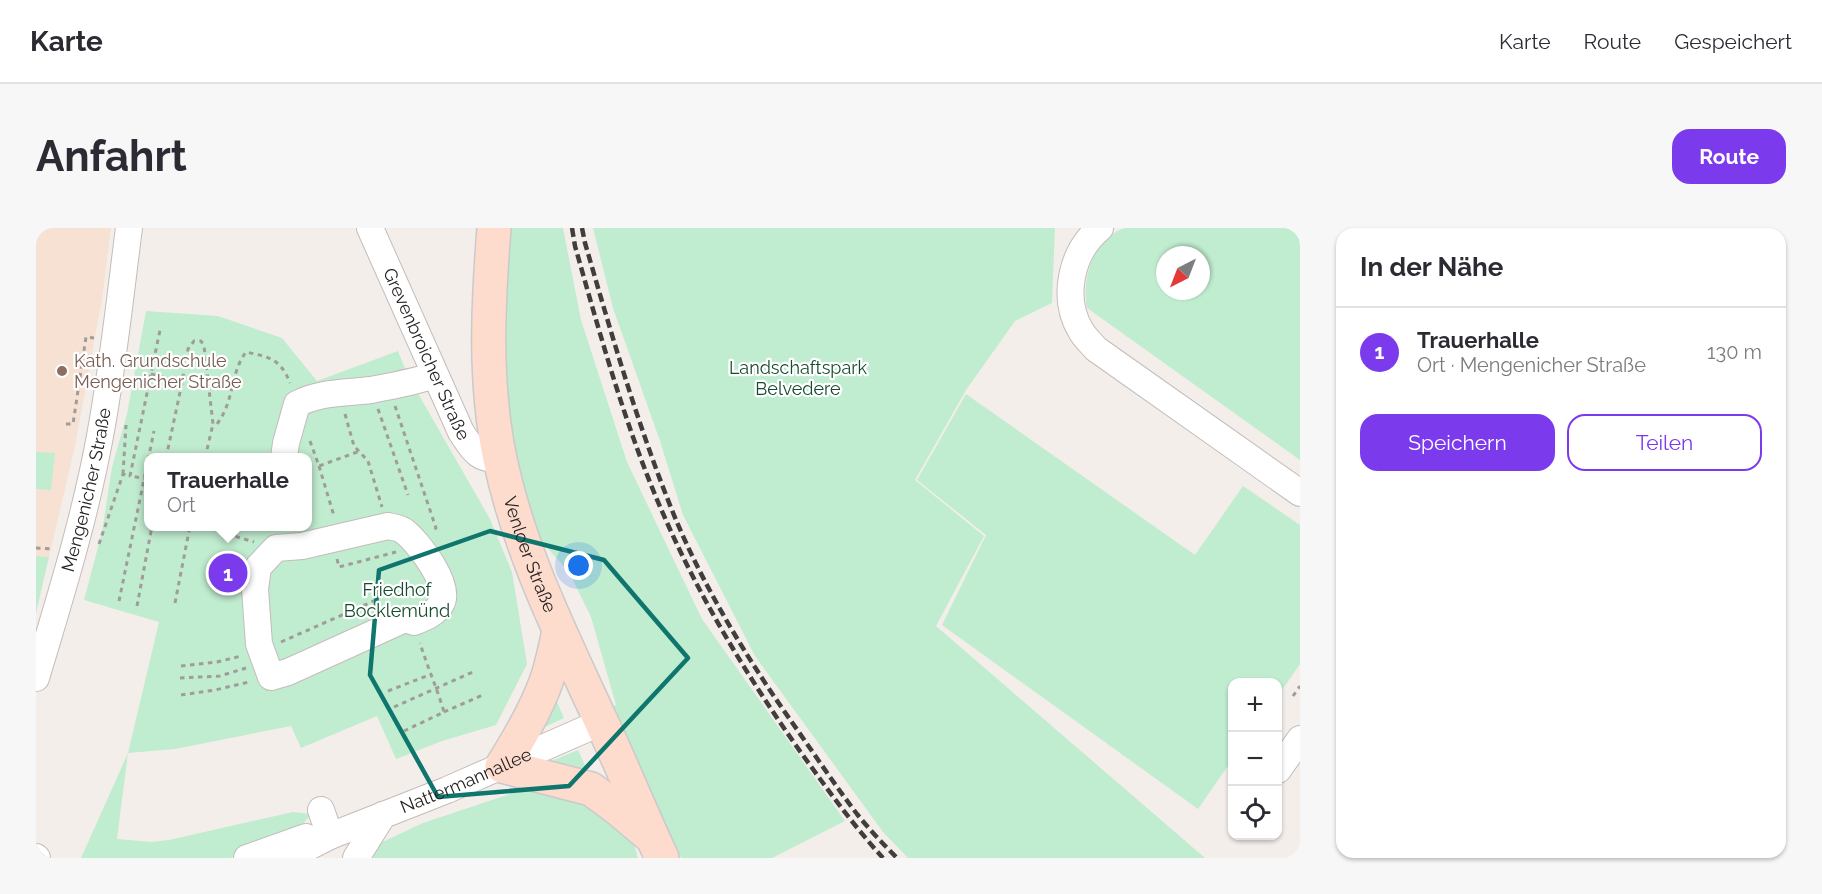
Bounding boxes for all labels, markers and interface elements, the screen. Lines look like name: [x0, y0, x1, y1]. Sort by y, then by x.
text: Karte: [30, 25, 103, 58]
text: Karte: [1499, 29, 1551, 54]
text: Route: [1584, 29, 1641, 54]
text: Gespeichert: [1674, 29, 1792, 54]
button: Route: [1672, 129, 1786, 184]
text: Anfahrt: [36, 132, 187, 181]
north arrow: [1156, 246, 1210, 300]
text: In der Nähe: [1360, 252, 1503, 282]
street label: Grevenbroicher Straße: [379, 264, 475, 444]
text: Trauerhalle: [1417, 327, 1539, 353]
text: 1: [1375, 340, 1384, 364]
text: 130 m: [1707, 340, 1762, 364]
place label: Kath. Grundschule Mengenicher Straße: [74, 350, 242, 392]
text: Ort · Mengenicher Straße: [1417, 353, 1646, 377]
park label: Landschaftspark Belvedere: [729, 357, 868, 399]
marker: Kath. Grundschule Mengenicher Straße: [55, 364, 69, 378]
street label: Mengenicher Straße: [57, 406, 115, 574]
button: Speichern: [1360, 414, 1555, 471]
button: Teilen: [1567, 414, 1762, 471]
popup: [144, 453, 312, 531]
text: Trauerhalle: [167, 467, 289, 493]
text: Ort: [167, 493, 196, 517]
street label: Venloer Straße: [500, 494, 561, 616]
pin: 1: [208, 550, 248, 596]
your location: [564, 551, 593, 580]
park label: Friedhof Bocklemünd: [344, 579, 450, 621]
map controls: [1228, 678, 1282, 840]
button: +: [1228, 678, 1282, 732]
button: −: [1228, 732, 1282, 786]
street label: Nattermannallee: [397, 743, 535, 817]
button: locate: [1228, 786, 1282, 840]

